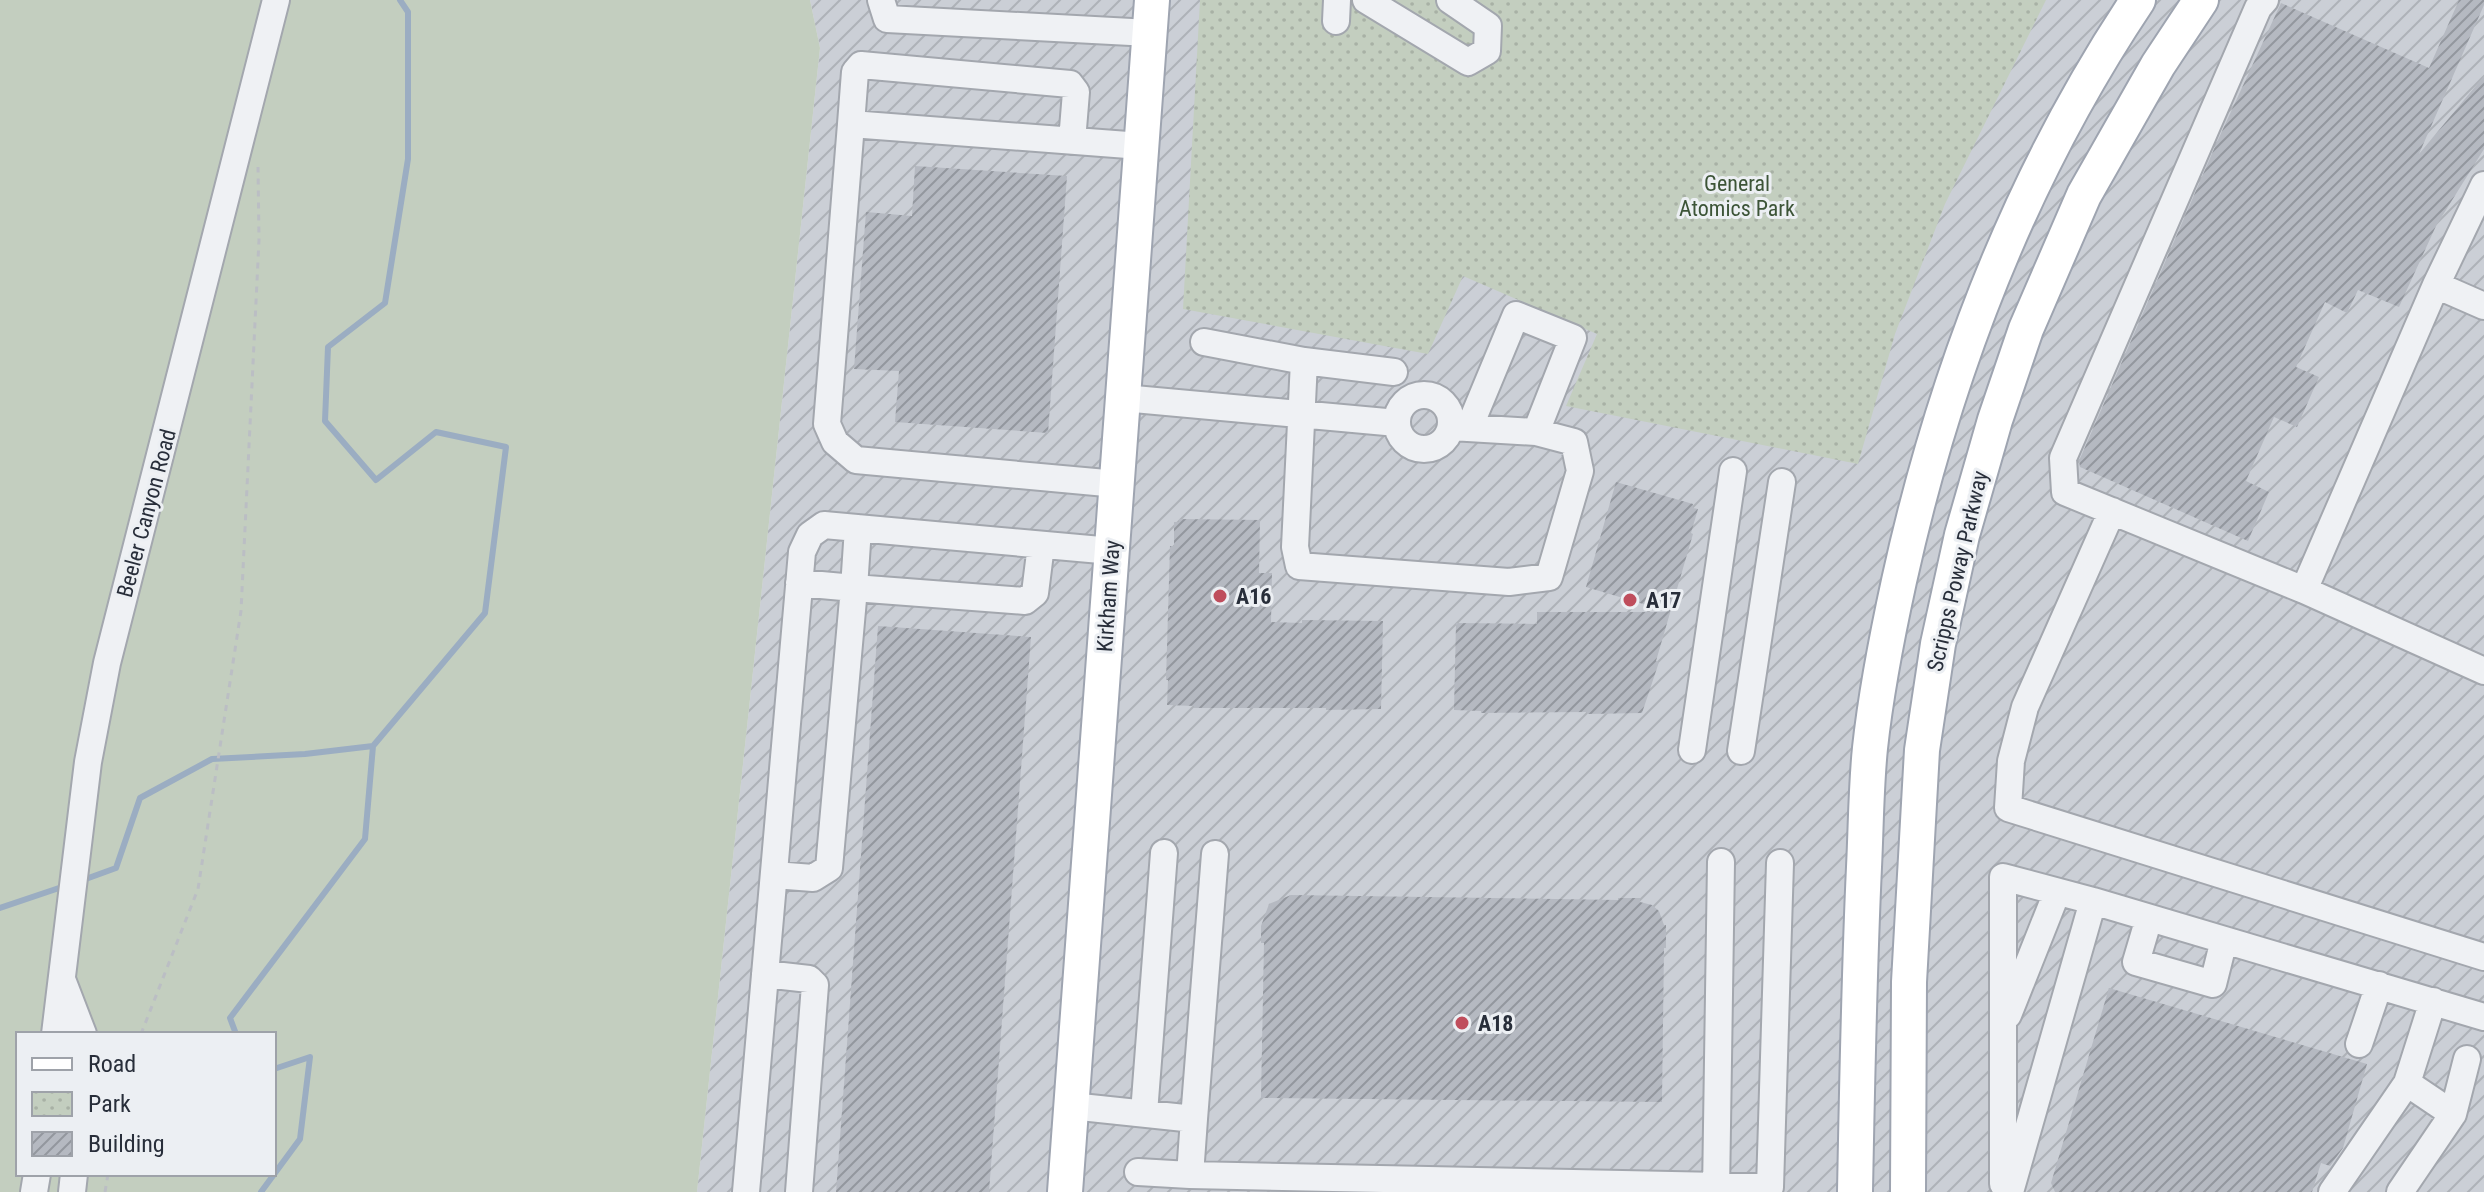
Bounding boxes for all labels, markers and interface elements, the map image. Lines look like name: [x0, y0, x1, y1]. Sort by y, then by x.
park label: General Atomics Park: [1679, 171, 1795, 221]
street label: Beeler Canyon Road: [112, 426, 181, 600]
street label: Scripps Poway Parkway: [1922, 468, 1993, 674]
street label: Kirkham Way: [1092, 539, 1125, 653]
place label: A16: [1236, 584, 1271, 609]
marker: A16: [1211, 587, 1229, 605]
place label: A17: [1646, 588, 1681, 613]
marker: A17: [1621, 591, 1639, 609]
place label: A18: [1478, 1011, 1513, 1036]
marker: A18: [1453, 1014, 1471, 1032]
legend: [16, 1032, 276, 1176]
text: Road: [88, 1050, 136, 1078]
text: Park: [88, 1090, 131, 1118]
text: Building: [88, 1130, 165, 1158]

